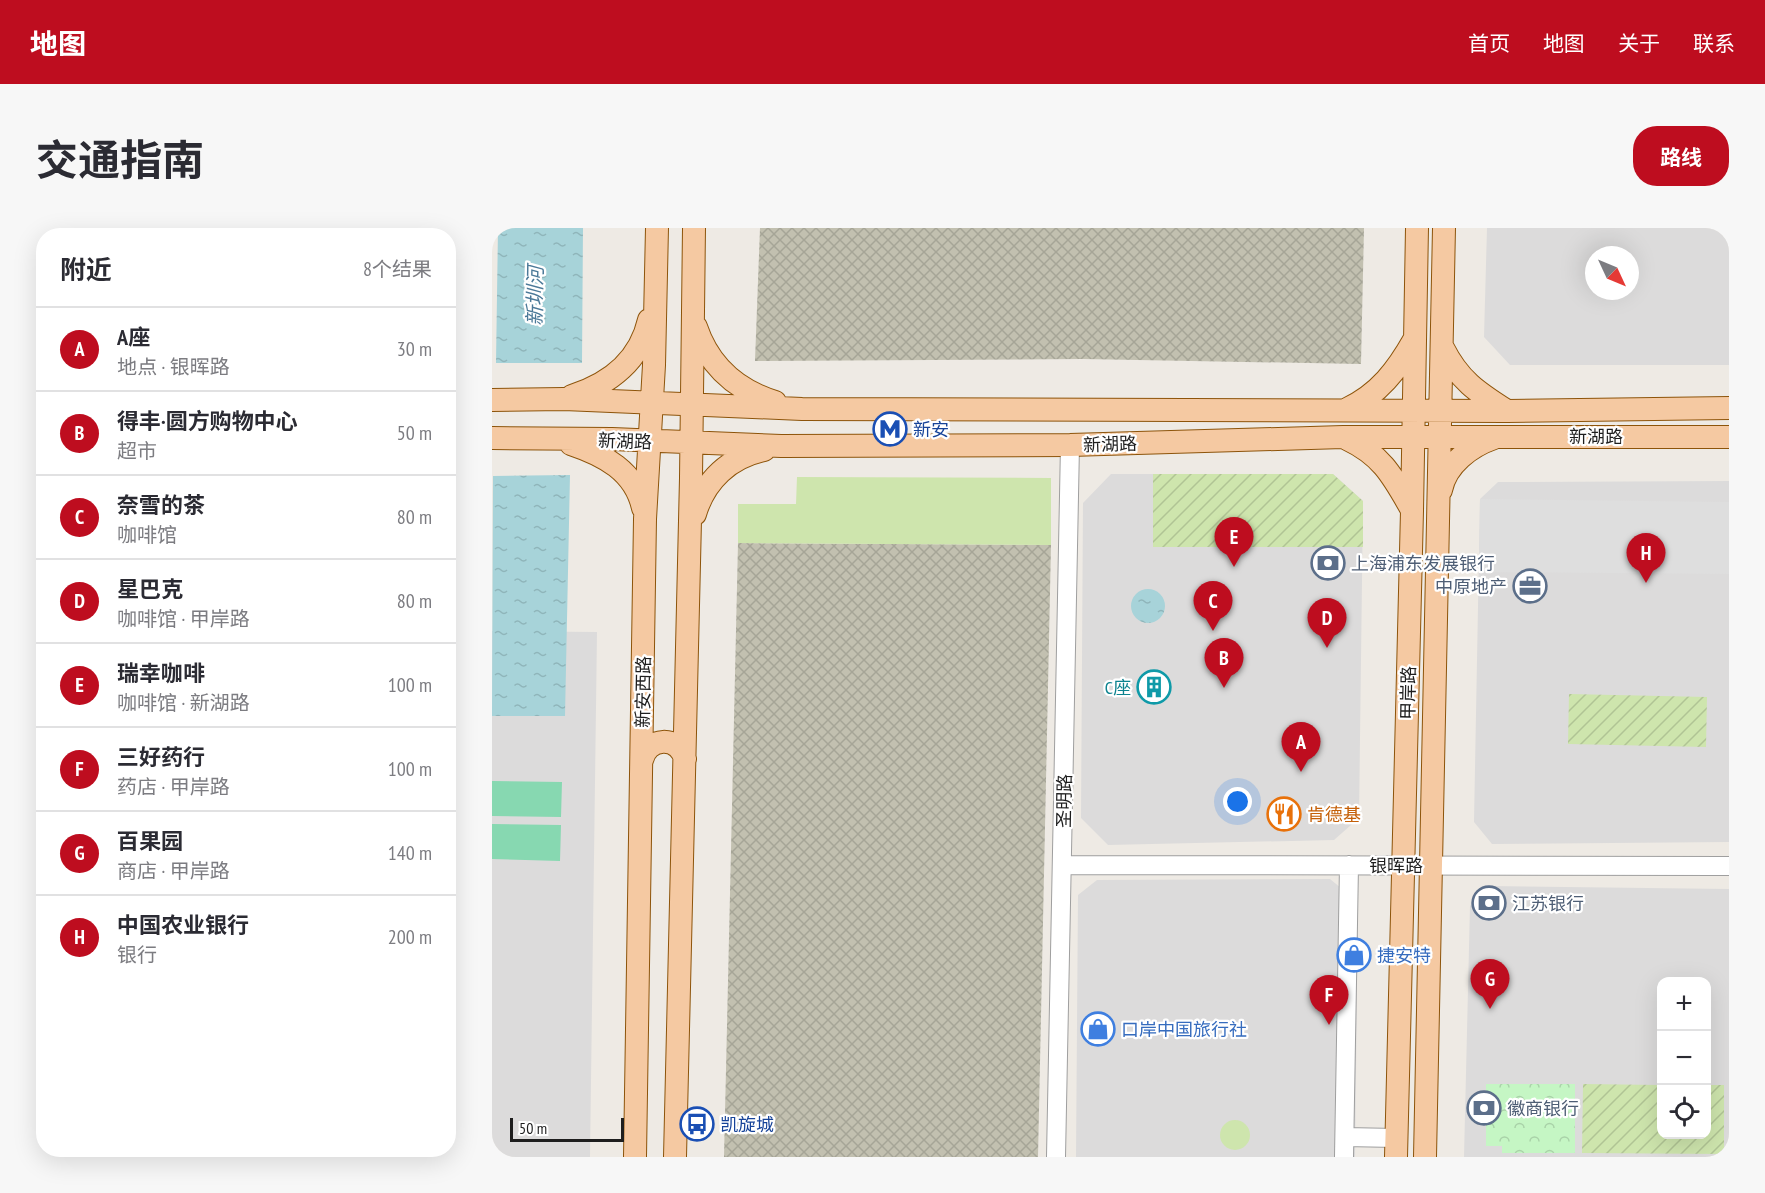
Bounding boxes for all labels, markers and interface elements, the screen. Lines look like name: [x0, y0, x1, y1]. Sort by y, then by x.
text: 地图: [30, 25, 86, 62]
text: 首页: [1468, 30, 1510, 57]
text: 地图: [1543, 30, 1585, 57]
text: 关于: [1618, 30, 1660, 57]
text: 联系: [1693, 30, 1735, 57]
button: 路线: [1633, 126, 1729, 186]
text: 交通指南: [36, 132, 204, 187]
north arrow: [1585, 246, 1639, 300]
text: 附近: [60, 253, 112, 286]
text: 8个结果: [363, 256, 432, 282]
water label: 新圳河: [521, 262, 549, 326]
text: A座: [117, 323, 150, 351]
text: A: [74, 336, 85, 362]
text: 30 m: [397, 336, 432, 362]
text: 地点 · 银晖路: [117, 354, 230, 380]
text: 得丰·圆方购物中心: [117, 407, 298, 435]
metro station icon: 新安: [872, 411, 908, 447]
place label: 新安: [913, 418, 949, 441]
text: B: [75, 420, 84, 446]
text: 50 m: [397, 420, 432, 446]
street label: 新湖路: [1569, 425, 1623, 448]
street label: 新湖路: [598, 429, 652, 453]
street label: 新湖路: [1083, 432, 1137, 456]
text: 超市: [117, 438, 157, 464]
text: 奈雪的茶: [117, 491, 205, 519]
text: C: [75, 504, 84, 530]
text: 80 m: [397, 504, 432, 530]
pin: E: [1214, 518, 1254, 567]
text: 咖啡馆: [117, 522, 177, 548]
pin: H: [1626, 534, 1666, 583]
bank icon: 上海浦东发展银行: [1310, 545, 1346, 581]
place label: 上海浦东发展银行: [1351, 552, 1495, 575]
office icon: 中原地产: [1512, 568, 1548, 604]
text: 星巴克: [117, 575, 183, 603]
place label: 中原地产: [1435, 575, 1507, 598]
pin: C: [1194, 582, 1232, 631]
text: D: [74, 588, 85, 614]
text: 80 m: [397, 588, 432, 614]
pin: D: [1308, 598, 1346, 648]
text: 咖啡馆 · 甲岸路: [117, 606, 250, 632]
pin: B: [1204, 638, 1244, 688]
street label: 新安西路: [631, 656, 655, 728]
text: 瑞幸咖啡: [117, 659, 205, 687]
street label: 甲岸路: [1396, 666, 1420, 720]
building icon: C座: [1136, 669, 1172, 705]
text: E: [75, 672, 84, 698]
text: 100 m: [388, 672, 432, 698]
place label: C座: [1105, 676, 1131, 699]
text: 咖啡馆 · 新湖路: [117, 690, 250, 716]
pin: A: [1282, 722, 1320, 772]
text: 三好药行: [117, 743, 205, 771]
text: F: [75, 756, 84, 782]
text: 100 m: [388, 756, 432, 782]
text: 药店 · 甲岸路: [117, 774, 230, 800]
street label: 圣明路: [1052, 774, 1076, 828]
your location: [1223, 787, 1252, 816]
restaurant icon: 肯德基: [1266, 796, 1302, 832]
place label: 肯德基: [1307, 803, 1361, 826]
text: 百果园: [117, 827, 183, 855]
text: G: [74, 840, 85, 866]
text: 140 m: [388, 840, 432, 866]
street label: 银晖路: [1369, 854, 1423, 877]
text: 商店 · 甲岸路: [117, 858, 230, 884]
bank icon: 江苏银行: [1471, 885, 1507, 921]
place label: 江苏银行: [1512, 892, 1584, 915]
text: 中国农业银行: [117, 911, 249, 939]
text: H: [74, 924, 85, 950]
text: 200 m: [388, 924, 432, 950]
shop icon: 捷安特: [1336, 937, 1372, 973]
text: 银行: [117, 942, 157, 968]
place label: 捷安特: [1377, 944, 1431, 967]
pin: G: [1470, 960, 1510, 1009]
pin: F: [1310, 976, 1348, 1025]
map controls: [1657, 977, 1711, 1139]
button: +: [1657, 977, 1711, 1031]
shop icon: 口岸中国旅行社: [1080, 1011, 1116, 1047]
place label: 口岸中国旅行社: [1121, 1018, 1247, 1041]
button: −: [1657, 1031, 1711, 1085]
button: locate: [1657, 1085, 1711, 1139]
bank icon: 徽商银行: [1466, 1090, 1502, 1126]
place label: 徽商银行: [1507, 1097, 1579, 1120]
bus stop icon: 凯旋城: [679, 1106, 715, 1142]
place label: 凯旋城: [720, 1113, 774, 1136]
scale bar: [510, 1115, 624, 1142]
text: 50 m: [519, 1118, 547, 1138]

